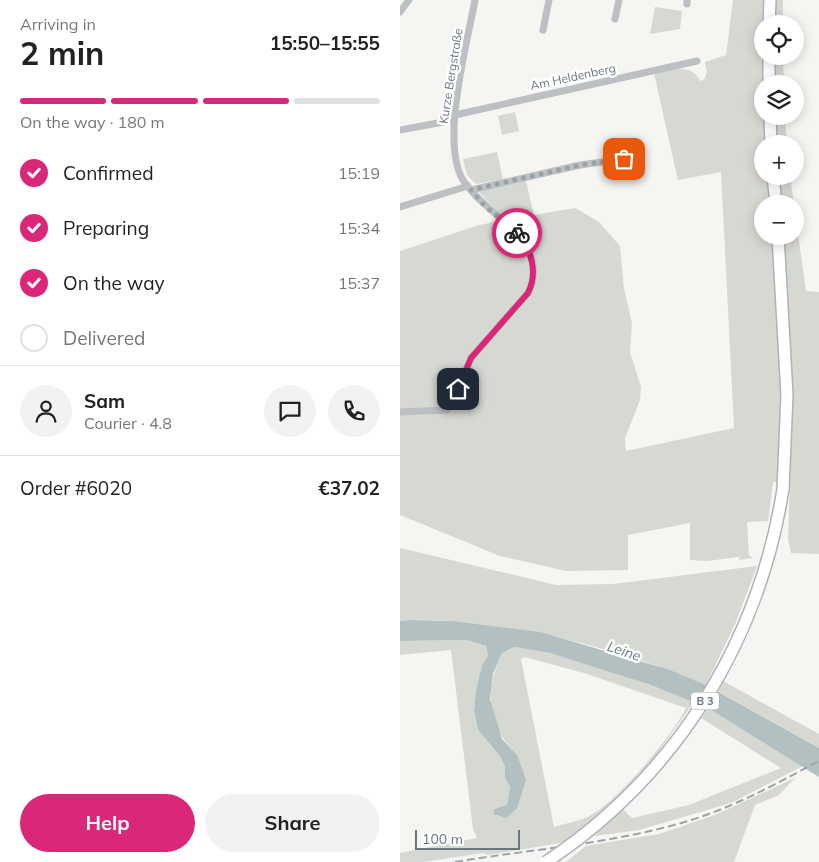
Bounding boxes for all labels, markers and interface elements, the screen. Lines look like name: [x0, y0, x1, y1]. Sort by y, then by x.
text: Arriving in: [20, 14, 96, 34]
map controls: [754, 15, 804, 245]
button: locate: [754, 15, 804, 65]
street label: Kurze Bergstraße: [436, 27, 465, 125]
text: 15:50–15:55: [270, 31, 380, 55]
text: 2 min: [20, 33, 104, 73]
street label: Am Heldenberg: [529, 60, 617, 93]
button: layers: [754, 75, 804, 125]
text: On the way · 180 m: [20, 112, 165, 132]
button: +: [754, 135, 804, 185]
pin: [603, 138, 645, 180]
icon: bag: [610, 145, 638, 173]
icon: check: [20, 159, 48, 187]
text: Confirmed: [63, 161, 154, 185]
text: 15:19: [338, 163, 380, 183]
button: −: [754, 195, 804, 245]
courier: [492, 208, 542, 258]
icon: check: [20, 214, 48, 242]
text: Preparing: [63, 216, 149, 240]
text: 15:34: [338, 218, 380, 238]
icon: bike: [503, 219, 531, 247]
icon: check: [20, 269, 48, 297]
text: On the way: [63, 271, 165, 295]
text: 15:37: [338, 273, 380, 293]
text: Delivered: [63, 326, 145, 350]
pin: [437, 368, 479, 410]
icon: home: [444, 375, 472, 403]
button: person: [20, 385, 72, 437]
button: chat: [264, 385, 316, 437]
button: phone: [328, 385, 380, 437]
text: Sam: [84, 389, 125, 413]
text: Courier · 4.8: [84, 413, 172, 433]
text: Order #6020: [20, 476, 132, 500]
text: €37.02: [318, 476, 380, 500]
water label: Leine: [605, 637, 644, 665]
road number: B 3: [691, 692, 719, 709]
button: Help: [20, 794, 195, 852]
button: Share: [205, 794, 380, 852]
scale bar: [415, 827, 520, 850]
text: 100 m: [422, 830, 463, 848]

